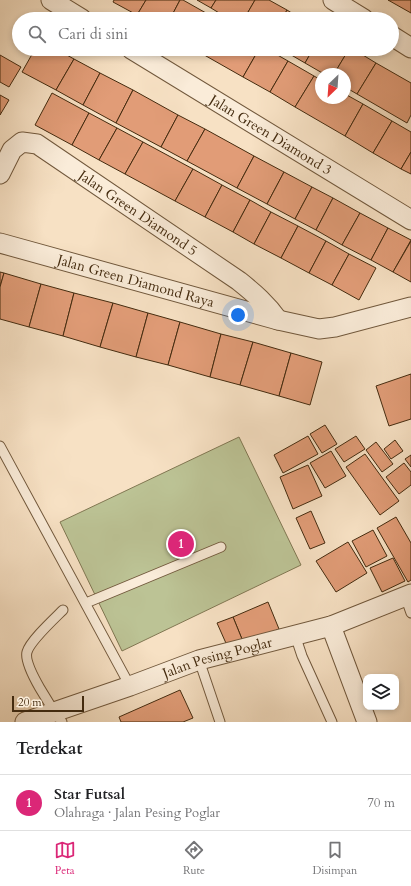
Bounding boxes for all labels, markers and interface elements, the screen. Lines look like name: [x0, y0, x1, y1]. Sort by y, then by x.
search box: [12, 12, 399, 56]
icon: search: [26, 23, 48, 45]
text: Cari di sini: [58, 24, 128, 44]
north arrow: [315, 68, 351, 104]
street label: Jalan Green Diamond 3: [205, 89, 336, 179]
street label: Jalan Green Diamond 5: [73, 164, 201, 260]
street label: Jalan Green Diamond Raya: [53, 249, 217, 311]
your location: [228, 305, 248, 325]
pin: 1: [168, 529, 194, 559]
street label: Jalan Pesing Poglar: [158, 632, 275, 683]
map controls: [363, 674, 399, 710]
button: layers: [363, 674, 399, 710]
scale bar: [12, 694, 84, 713]
text: 20 m: [18, 695, 42, 710]
text: Terdekat: [16, 737, 82, 760]
text: Star Futsal: [54, 784, 125, 804]
text: 1: [26, 794, 32, 812]
text: 70 m: [367, 794, 395, 812]
text: Olahraga · Jalan Pesing Poglar: [54, 804, 220, 822]
tab: Peta: [54, 839, 76, 878]
tab: Rute: [183, 839, 205, 878]
tab: Disimpan: [312, 839, 357, 878]

